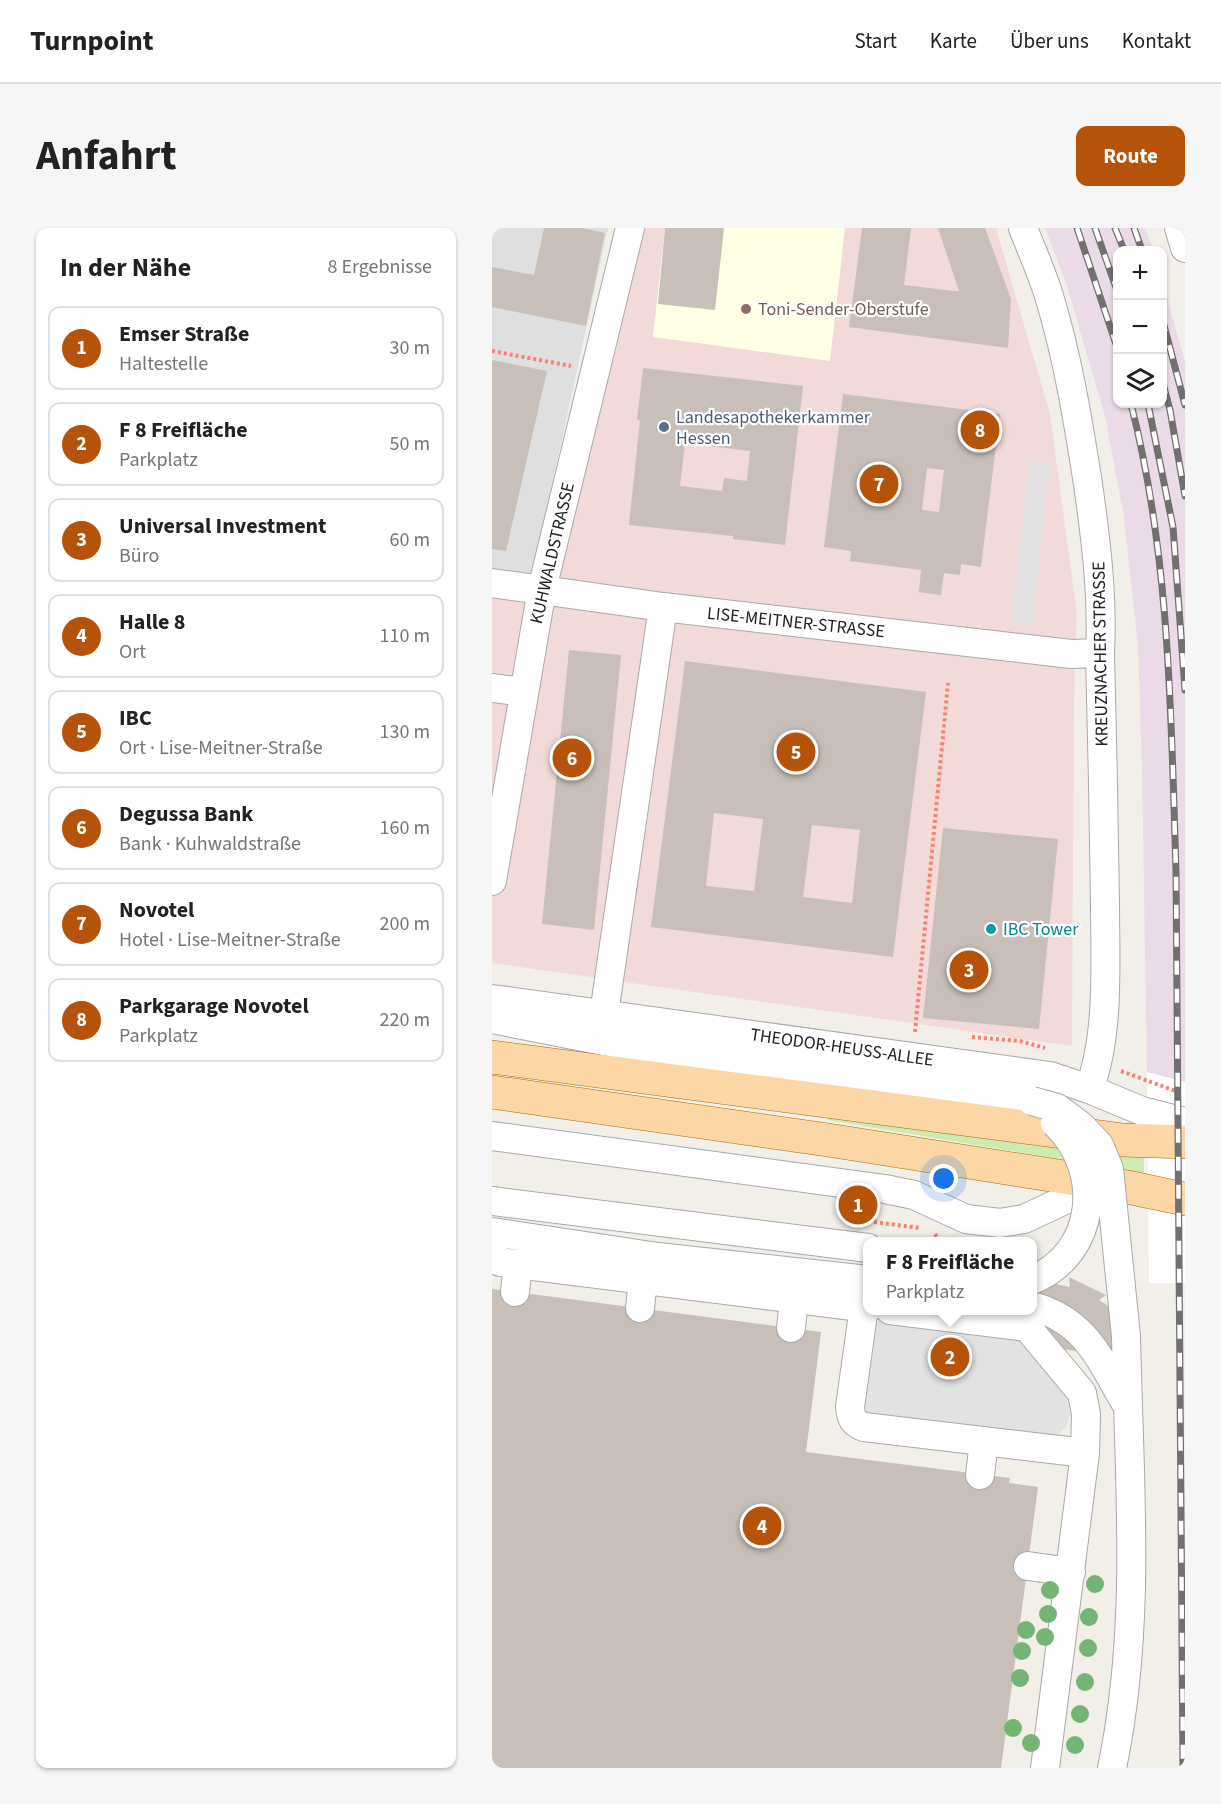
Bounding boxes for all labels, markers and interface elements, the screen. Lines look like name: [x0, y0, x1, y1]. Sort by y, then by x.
text: Turnpoint: [30, 21, 154, 61]
text: Start: [854, 26, 897, 56]
text: Karte: [930, 26, 977, 56]
text: Über uns: [1010, 26, 1089, 56]
text: Kontakt: [1122, 26, 1191, 56]
text: Anfahrt: [36, 126, 177, 186]
button: Route: [1076, 126, 1185, 186]
map controls: [1113, 246, 1167, 408]
button: +: [1113, 246, 1167, 300]
text: In der Nähe: [60, 249, 191, 286]
text: 8 Ergebnisse: [327, 253, 432, 281]
place label: Toni-Sender-Oberstufe: [758, 297, 929, 322]
button: −: [1113, 300, 1167, 354]
marker: Toni-Sender-Oberstufe: [739, 302, 753, 316]
text: Emser Straße: [119, 318, 249, 350]
text: 1: [76, 334, 87, 362]
text: 30 m: [390, 334, 430, 362]
text: Haltestelle: [119, 350, 208, 378]
button: layers: [1113, 354, 1167, 408]
place label: Landesapothekerkammer Hessen: [676, 405, 871, 451]
pin: 8: [960, 408, 1000, 452]
text: F 8 Freifläche: [119, 414, 248, 446]
marker: Landesapothekerkammer Hessen: [657, 420, 671, 434]
text: 2: [76, 430, 87, 458]
text: 50 m: [390, 430, 430, 458]
text: Parkplatz: [119, 446, 198, 474]
pin: 7: [860, 462, 898, 506]
street label: KUHWALDSTRASSE: [524, 480, 581, 626]
text: Universal Investment: [119, 510, 327, 542]
text: 3: [76, 526, 87, 554]
text: 60 m: [390, 526, 430, 554]
text: Büro: [119, 542, 159, 570]
street label: KREUZNACHER STRASSE: [1086, 561, 1115, 747]
street label: LISE-MEITNER-STRASSE: [706, 601, 886, 644]
text: Halle 8: [119, 606, 185, 638]
text: 4: [76, 622, 87, 650]
text: 110 m: [380, 622, 430, 650]
text: Ort: [119, 638, 146, 666]
text: IBC: [119, 702, 152, 734]
text: 5: [76, 718, 87, 746]
text: 130 m: [380, 718, 430, 746]
pin: 5: [776, 730, 816, 774]
text: Ort · Lise-Meitner-Straße: [119, 734, 323, 762]
pin: 6: [552, 736, 592, 780]
text: Degussa Bank: [119, 798, 253, 830]
text: 6: [76, 814, 87, 842]
text: 160 m: [380, 814, 430, 842]
text: Bank · Kuhwaldstraße: [119, 830, 301, 858]
text: Novotel: [119, 894, 194, 926]
text: 7: [76, 910, 87, 938]
text: 200 m: [380, 910, 430, 938]
place label: IBC Tower: [1003, 917, 1079, 942]
marker: IBC Tower: [984, 922, 998, 936]
text: Hotel · Lise-Meitner-Straße: [119, 926, 341, 954]
pin: 3: [950, 948, 988, 992]
text: Parkgarage Novotel: [119, 990, 309, 1022]
text: 8: [76, 1006, 87, 1034]
text: 220 m: [380, 1006, 430, 1034]
text: Parkplatz: [119, 1022, 198, 1050]
street label: THEODOR-HEUSS-ALLEE: [749, 1022, 935, 1073]
your location: [929, 1164, 958, 1193]
pin: 1: [838, 1182, 878, 1228]
popup: [863, 1237, 1037, 1315]
text: F 8 Freifläche: [886, 1246, 1014, 1278]
text: Parkplatz: [886, 1278, 964, 1306]
pin: 2: [930, 1334, 970, 1380]
pin: 4: [742, 1504, 782, 1548]

